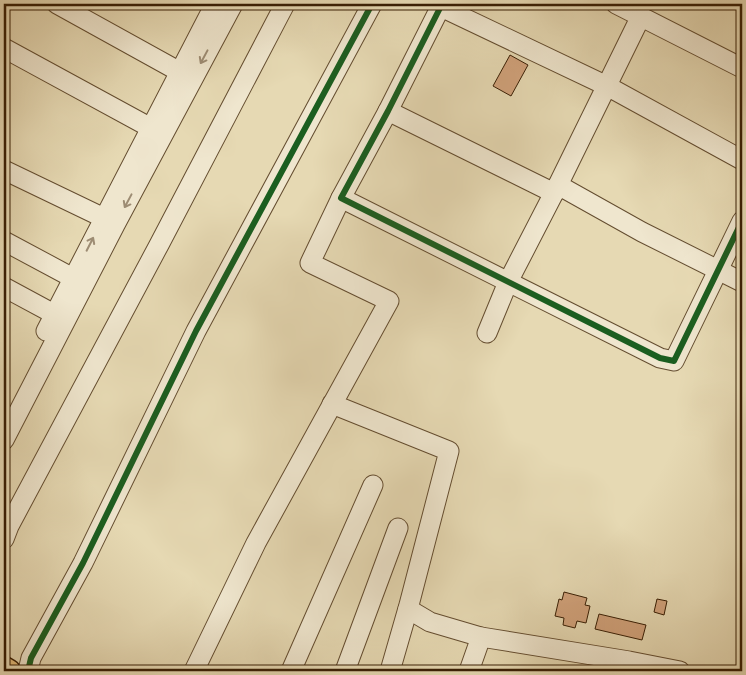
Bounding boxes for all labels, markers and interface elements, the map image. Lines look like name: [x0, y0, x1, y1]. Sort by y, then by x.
one-way arrow: [199, 49, 208, 64]
one-way arrow: [123, 193, 133, 208]
one-way arrow: [85, 237, 95, 252]

